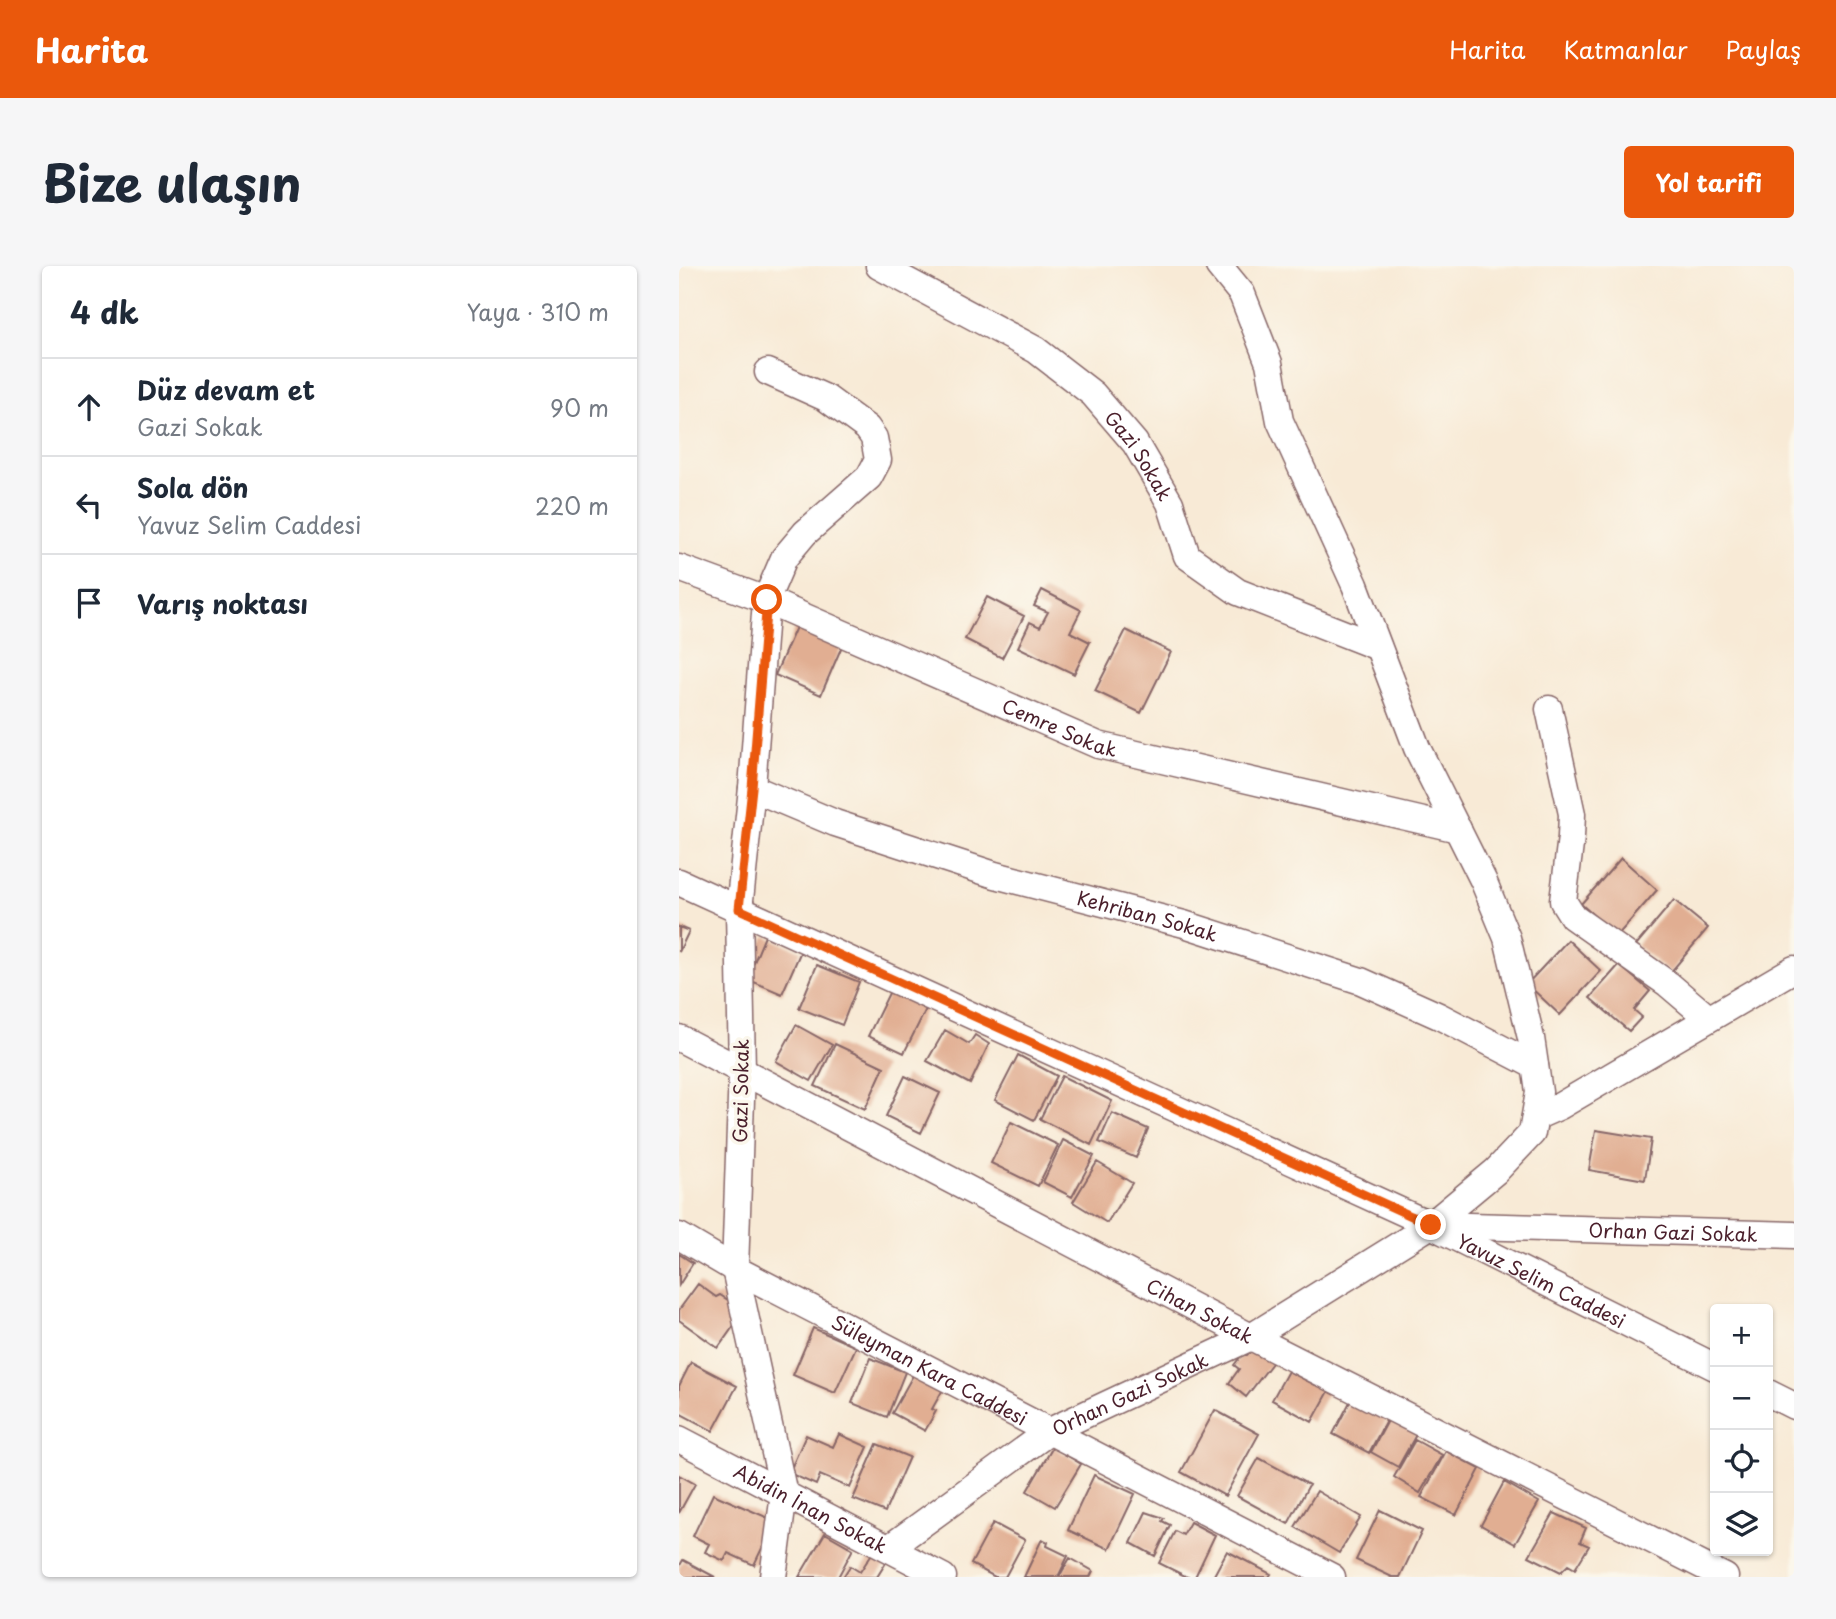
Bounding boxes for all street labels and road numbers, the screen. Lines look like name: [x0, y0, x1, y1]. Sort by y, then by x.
street label: Gazi Sokak: [1099, 404, 1180, 506]
street label: Cemre Sokak: [998, 691, 1120, 763]
street label: Kehriban Sokak: [1074, 883, 1221, 948]
street label: Gazi Sokak: [725, 1039, 755, 1143]
street label: Orhan Gazi Sokak: [1588, 1215, 1758, 1248]
street label: Yavuz Selim Caddesi: [1452, 1226, 1631, 1334]
street label: Cihan Sokak: [1142, 1271, 1259, 1350]
street label: Süleyman Kara Caddesi: [827, 1307, 1032, 1432]
street label: Orhan Gazi Sokak: [1047, 1345, 1212, 1442]
street label: Abidin İnan Sokak: [729, 1456, 893, 1560]

